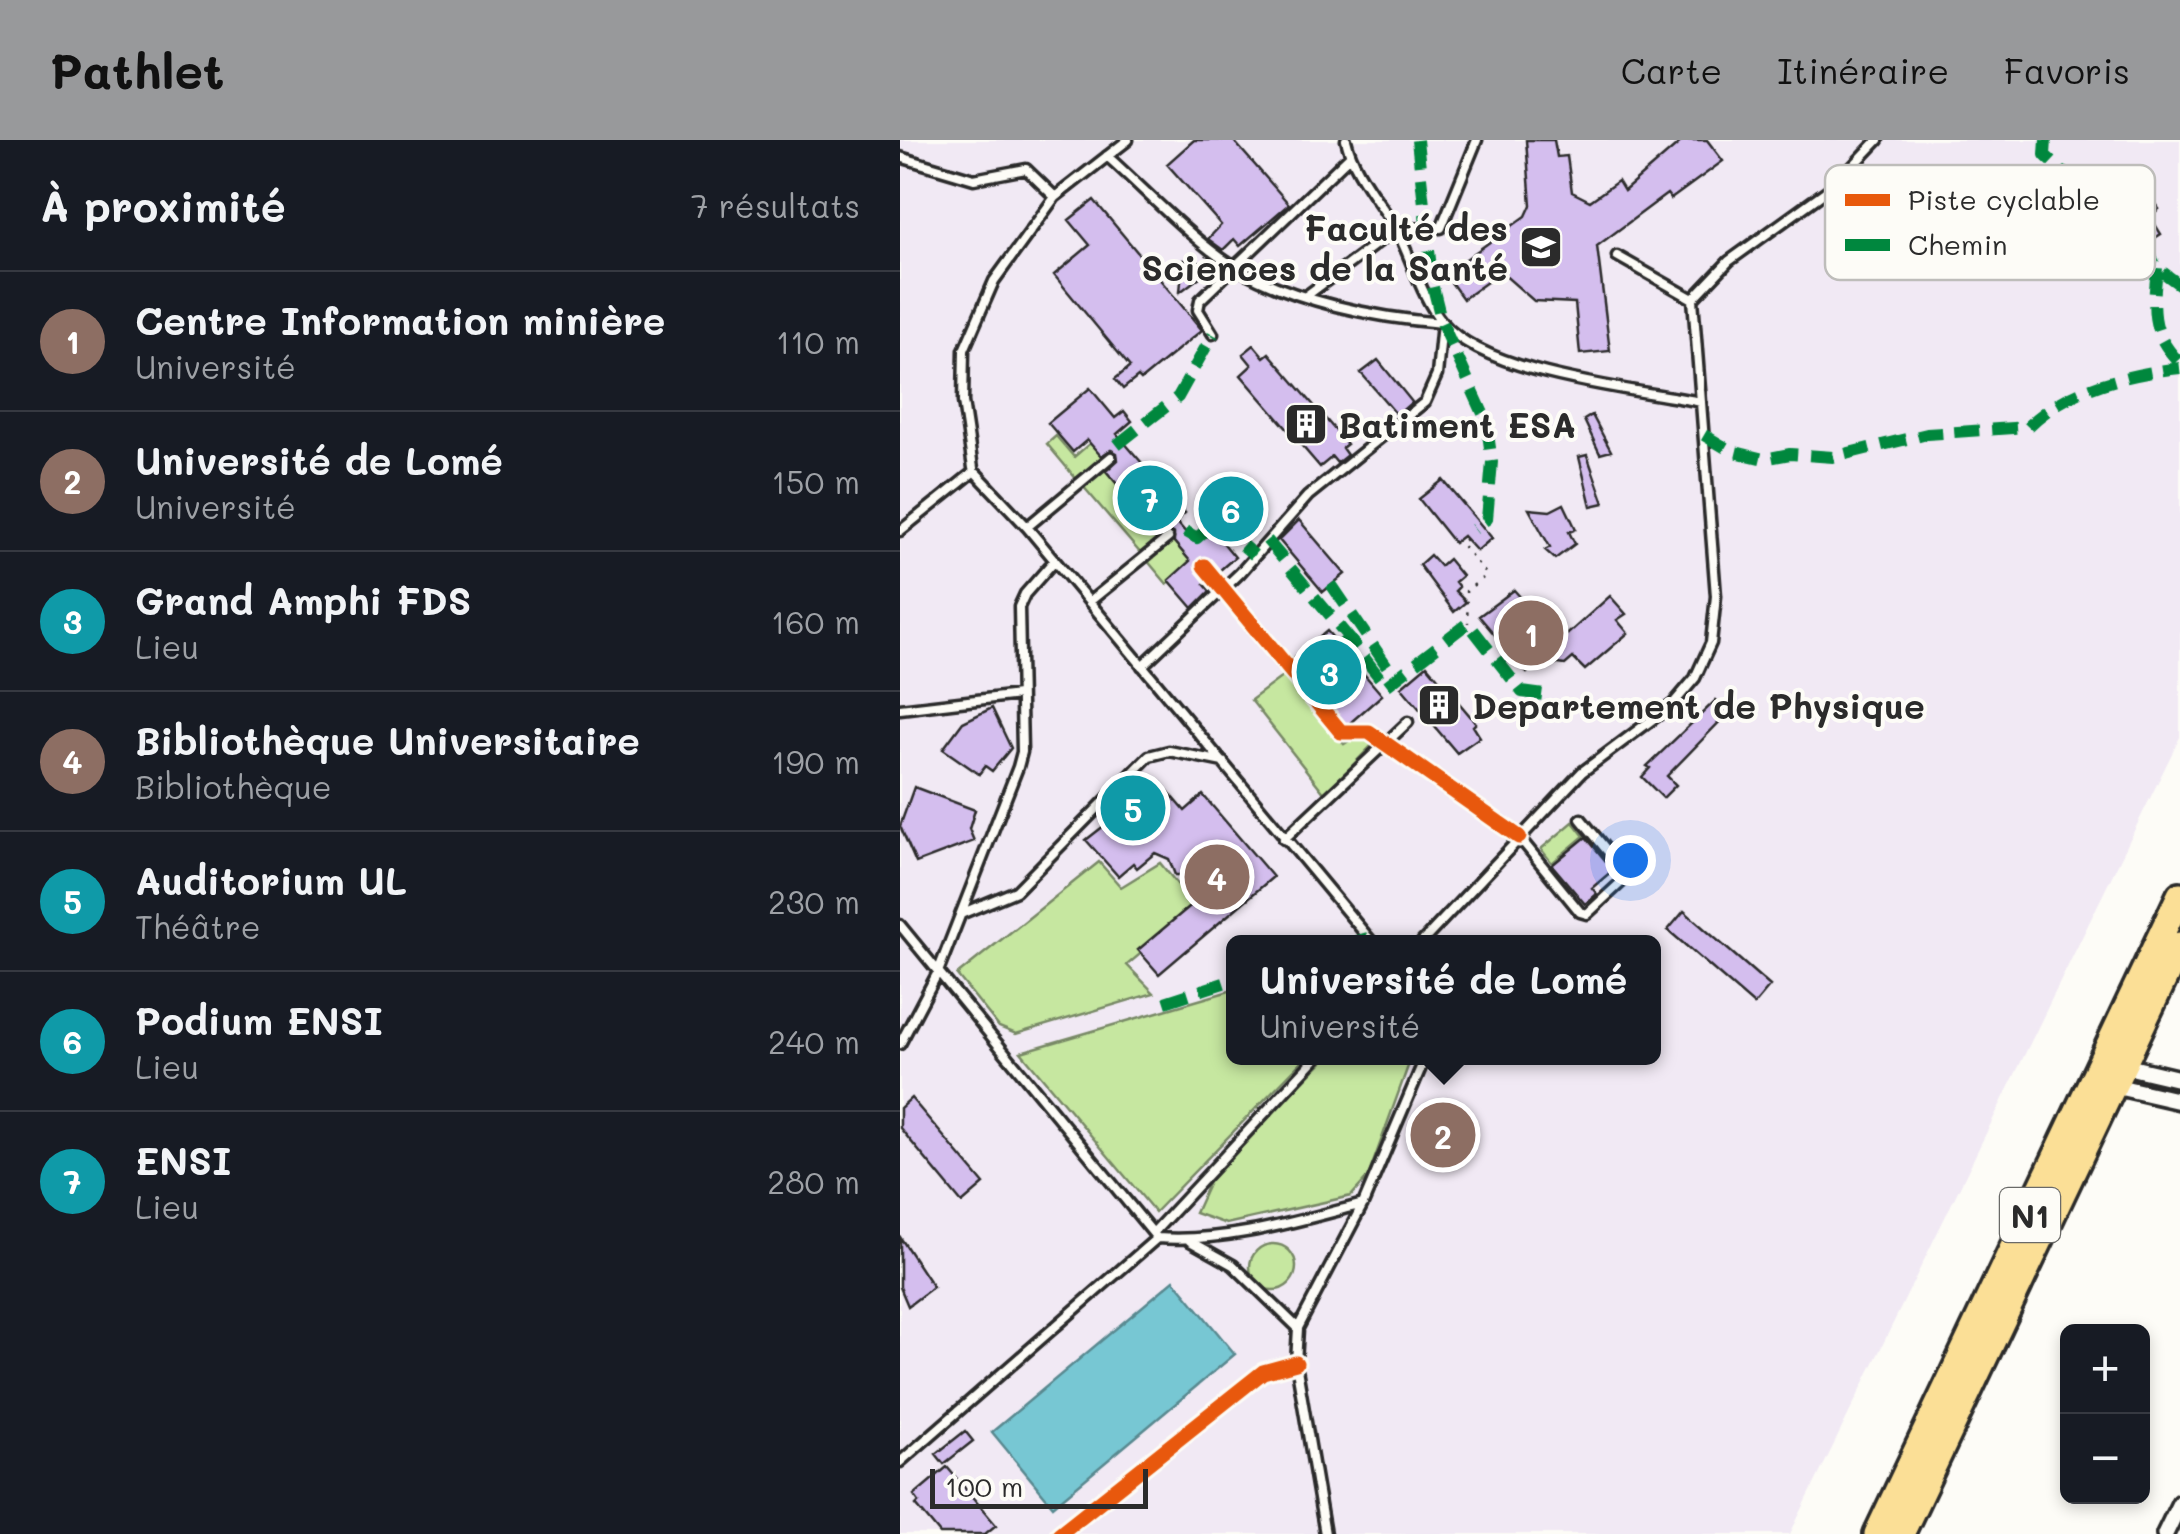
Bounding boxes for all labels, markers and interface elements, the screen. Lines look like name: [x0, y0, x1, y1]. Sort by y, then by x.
text: Pathlet: [50, 39, 224, 101]
text: Carte: [1621, 47, 1722, 93]
text: Itinéraire: [1777, 47, 1949, 93]
text: Favoris: [2004, 47, 2130, 93]
legend: [1825, 165, 2155, 280]
text: À proximité: [40, 178, 286, 233]
text: Piste cyclable: [1908, 181, 2100, 217]
text: 7 résultats: [691, 184, 860, 226]
place label: Faculté des Sciences de la Santé: [1141, 204, 1508, 290]
school or university icon: Faculté des Sciences de la Santé: [1518, 224, 1564, 270]
text: Chemin: [1908, 226, 2008, 262]
text: Centre Information minière: [135, 295, 666, 345]
text: 1: [65, 320, 80, 362]
text: 110 m: [776, 320, 860, 362]
text: Université: [135, 345, 296, 387]
building icon: Batiment ESA: [1283, 401, 1329, 447]
place label: Batiment ESA: [1338, 401, 1576, 447]
text: Université de Lomé: [135, 435, 503, 485]
text: 2: [64, 460, 81, 502]
text: 150 m: [772, 460, 860, 502]
pin: 7: [1118, 460, 1182, 536]
pin: 6: [1198, 472, 1264, 546]
text: Université: [135, 485, 296, 527]
text: Grand Amphi FDS: [135, 575, 472, 625]
pin: 1: [1498, 596, 1564, 670]
text: 3: [63, 600, 82, 642]
text: 160 m: [771, 600, 860, 642]
text: Lieu: [135, 625, 199, 667]
pin: 3: [1296, 634, 1362, 710]
building icon: Departement de Physique: [1416, 682, 1462, 728]
place label: Departement de Physique: [1472, 682, 1925, 728]
text: Bibliothèque Universitaire: [135, 715, 640, 765]
text: 4: [62, 740, 83, 782]
text: 190 m: [771, 740, 860, 782]
text: Bibliothèque: [135, 765, 332, 807]
pin: 5: [1100, 770, 1166, 846]
your location: [1605, 835, 1656, 886]
pin: 4: [1184, 840, 1250, 914]
text: Auditorium UL: [135, 855, 407, 905]
text: 5: [63, 880, 82, 922]
text: 230 m: [768, 880, 860, 922]
text: Théâtre: [135, 905, 261, 947]
popup: [1226, 935, 1661, 1065]
text: Université de Lomé: [1260, 954, 1627, 1004]
text: Podium ENSI: [135, 995, 383, 1045]
text: Université: [1260, 1004, 1420, 1046]
text: 6: [63, 1020, 82, 1062]
text: 240 m: [768, 1020, 860, 1062]
text: Lieu: [135, 1045, 199, 1087]
pin: 2: [1410, 1098, 1476, 1172]
text: ENSI: [135, 1135, 231, 1185]
text: 7: [64, 1160, 81, 1202]
text: 280 m: [767, 1160, 860, 1202]
text: Lieu: [135, 1185, 199, 1227]
road number: N1: [2000, 1188, 2060, 1242]
map controls: [2060, 1324, 2150, 1504]
button: +: [2060, 1324, 2150, 1414]
button: −: [2060, 1414, 2150, 1504]
scale bar: [930, 1464, 1148, 1508]
text: 100 m: [945, 1468, 1023, 1504]

